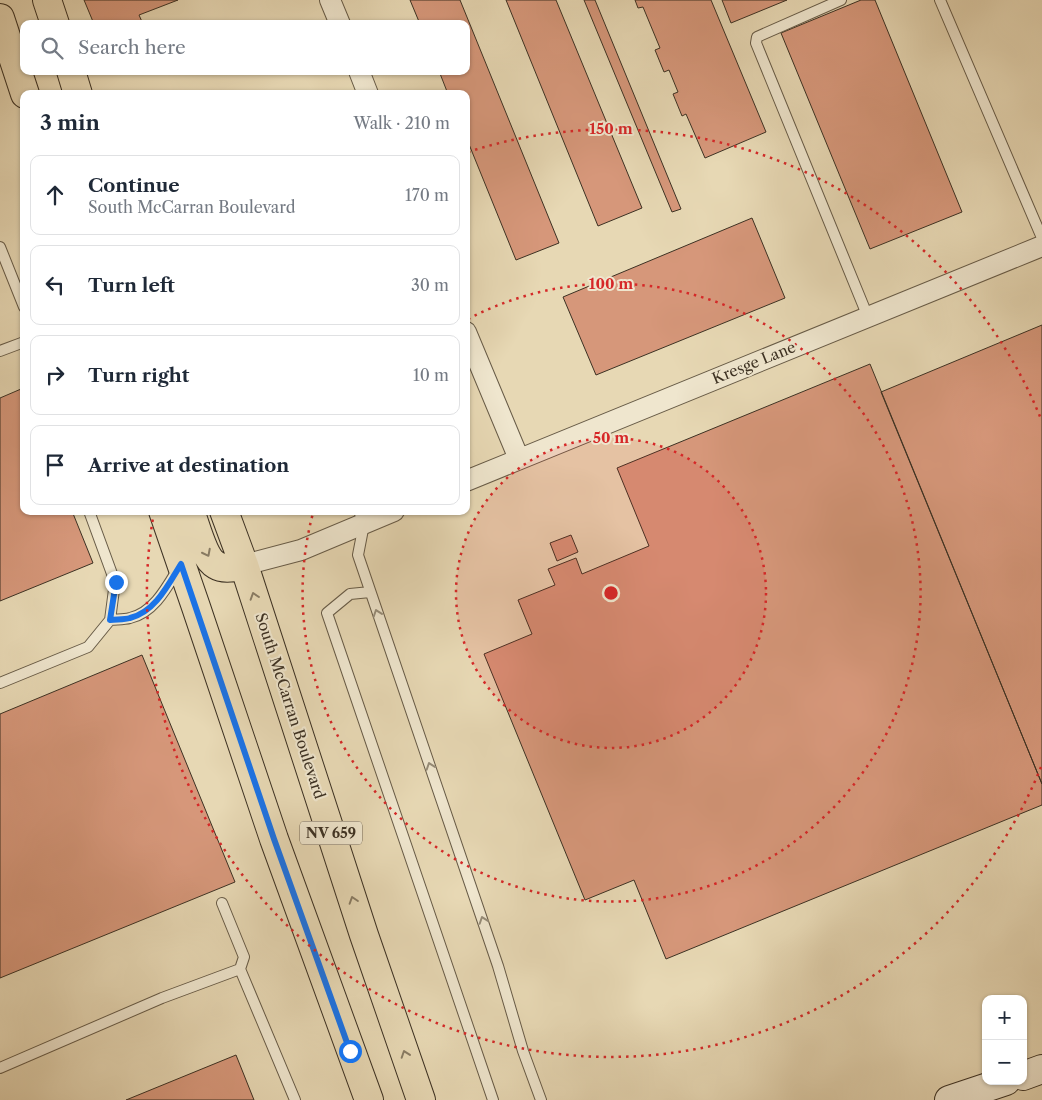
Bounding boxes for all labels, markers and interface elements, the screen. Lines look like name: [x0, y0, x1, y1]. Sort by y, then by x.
search box: [20, 20, 470, 75]
icon: search: [38, 34, 66, 62]
text: Search here: [78, 36, 186, 59]
text: 3 min: [40, 110, 100, 135]
text: Walk · 210 m: [354, 113, 450, 133]
text: 150 m: [589, 119, 633, 138]
text: Continue: [88, 174, 180, 197]
icon: ahead: [41, 181, 69, 209]
text: 170 m: [405, 185, 449, 205]
text: South McCarran Boulevard: [88, 197, 295, 217]
icon: left: [41, 271, 69, 299]
text: Turn left: [88, 274, 175, 297]
text: 100 m: [589, 274, 633, 293]
text: 30 m: [411, 275, 449, 295]
street label: Kresge Lane: [709, 337, 798, 388]
icon: right: [41, 361, 69, 389]
text: Turn right: [88, 364, 189, 387]
text: 10 m: [413, 365, 449, 385]
text: 50 m: [593, 428, 629, 447]
icon: arrive: [41, 451, 69, 479]
text: Arrive at destination: [88, 454, 289, 477]
one-way arrow: [201, 547, 211, 556]
route end: [105, 571, 128, 594]
centre of rings: [602, 584, 620, 602]
one-way arrow: [250, 592, 260, 600]
one-way arrow: [373, 609, 383, 617]
street label: South McCarran Boulevard: [251, 610, 330, 801]
one-way arrow: [426, 763, 436, 771]
road number: NV 659: [300, 821, 362, 844]
one-way arrow: [349, 896, 359, 905]
one-way arrow: [478, 916, 488, 925]
map controls: [982, 995, 1027, 1085]
button: +: [982, 995, 1027, 1040]
route start: [339, 1040, 362, 1063]
button: −: [982, 1040, 1027, 1085]
one-way arrow: [401, 1050, 411, 1059]

